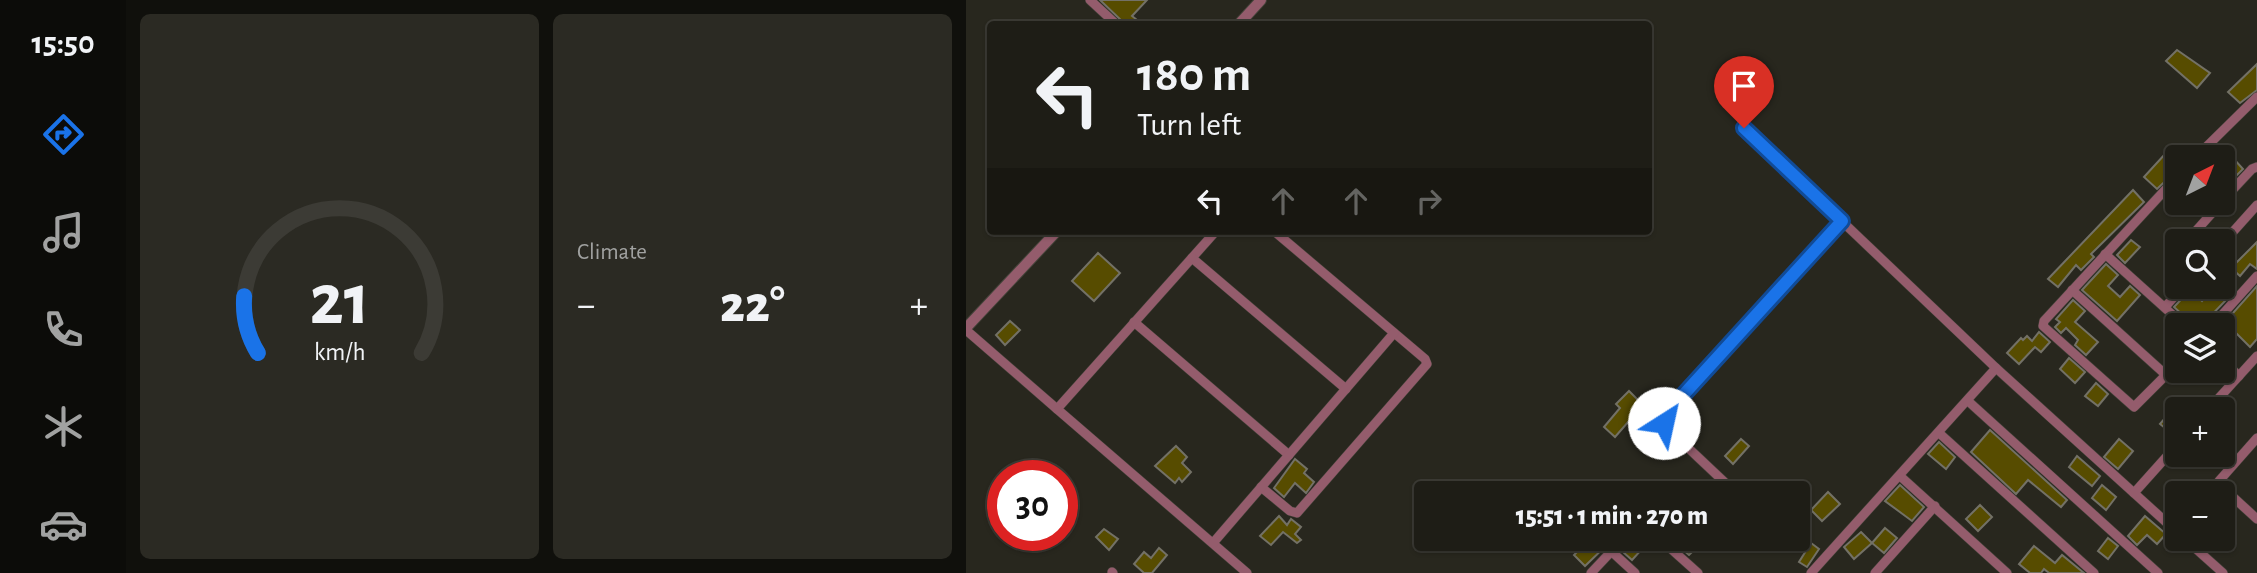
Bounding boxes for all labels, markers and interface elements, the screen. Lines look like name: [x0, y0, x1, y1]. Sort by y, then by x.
text: 15:50: [31, 27, 95, 59]
icon: left: [1022, 49, 1113, 140]
text: 180 m: [1137, 51, 1251, 100]
pin: [1714, 56, 1774, 128]
icon: arrive: [1725, 67, 1763, 105]
text: Turn left: [1137, 109, 1241, 141]
icon: directions: [39, 110, 88, 159]
north arrow: [2165, 145, 2235, 215]
map controls: [2165, 145, 2235, 551]
icon: left: [1191, 182, 1229, 220]
icon: ahead: [1264, 182, 1302, 220]
icon: ahead: [1337, 182, 1375, 220]
icon: right: [1410, 182, 1448, 220]
icon: music: [39, 208, 88, 257]
button: search: [2165, 229, 2235, 299]
text: Climate: [577, 241, 647, 264]
text: 21: [309, 265, 370, 338]
text: 22°: [720, 279, 785, 331]
text: −: [577, 287, 595, 325]
text: +: [910, 287, 928, 325]
icon: phone: [39, 305, 88, 354]
button: layers: [2165, 313, 2235, 383]
text: km/h: [314, 339, 365, 364]
position arrow: [1627, 386, 1701, 460]
button: +: [2165, 397, 2235, 467]
icon: climate: [39, 402, 88, 451]
speed limit sign: 30: [987, 460, 1078, 551]
button: −: [2165, 481, 2235, 551]
icon: car: [39, 500, 88, 549]
text: 15:51 · 1 min · 270 m: [1516, 503, 1708, 529]

